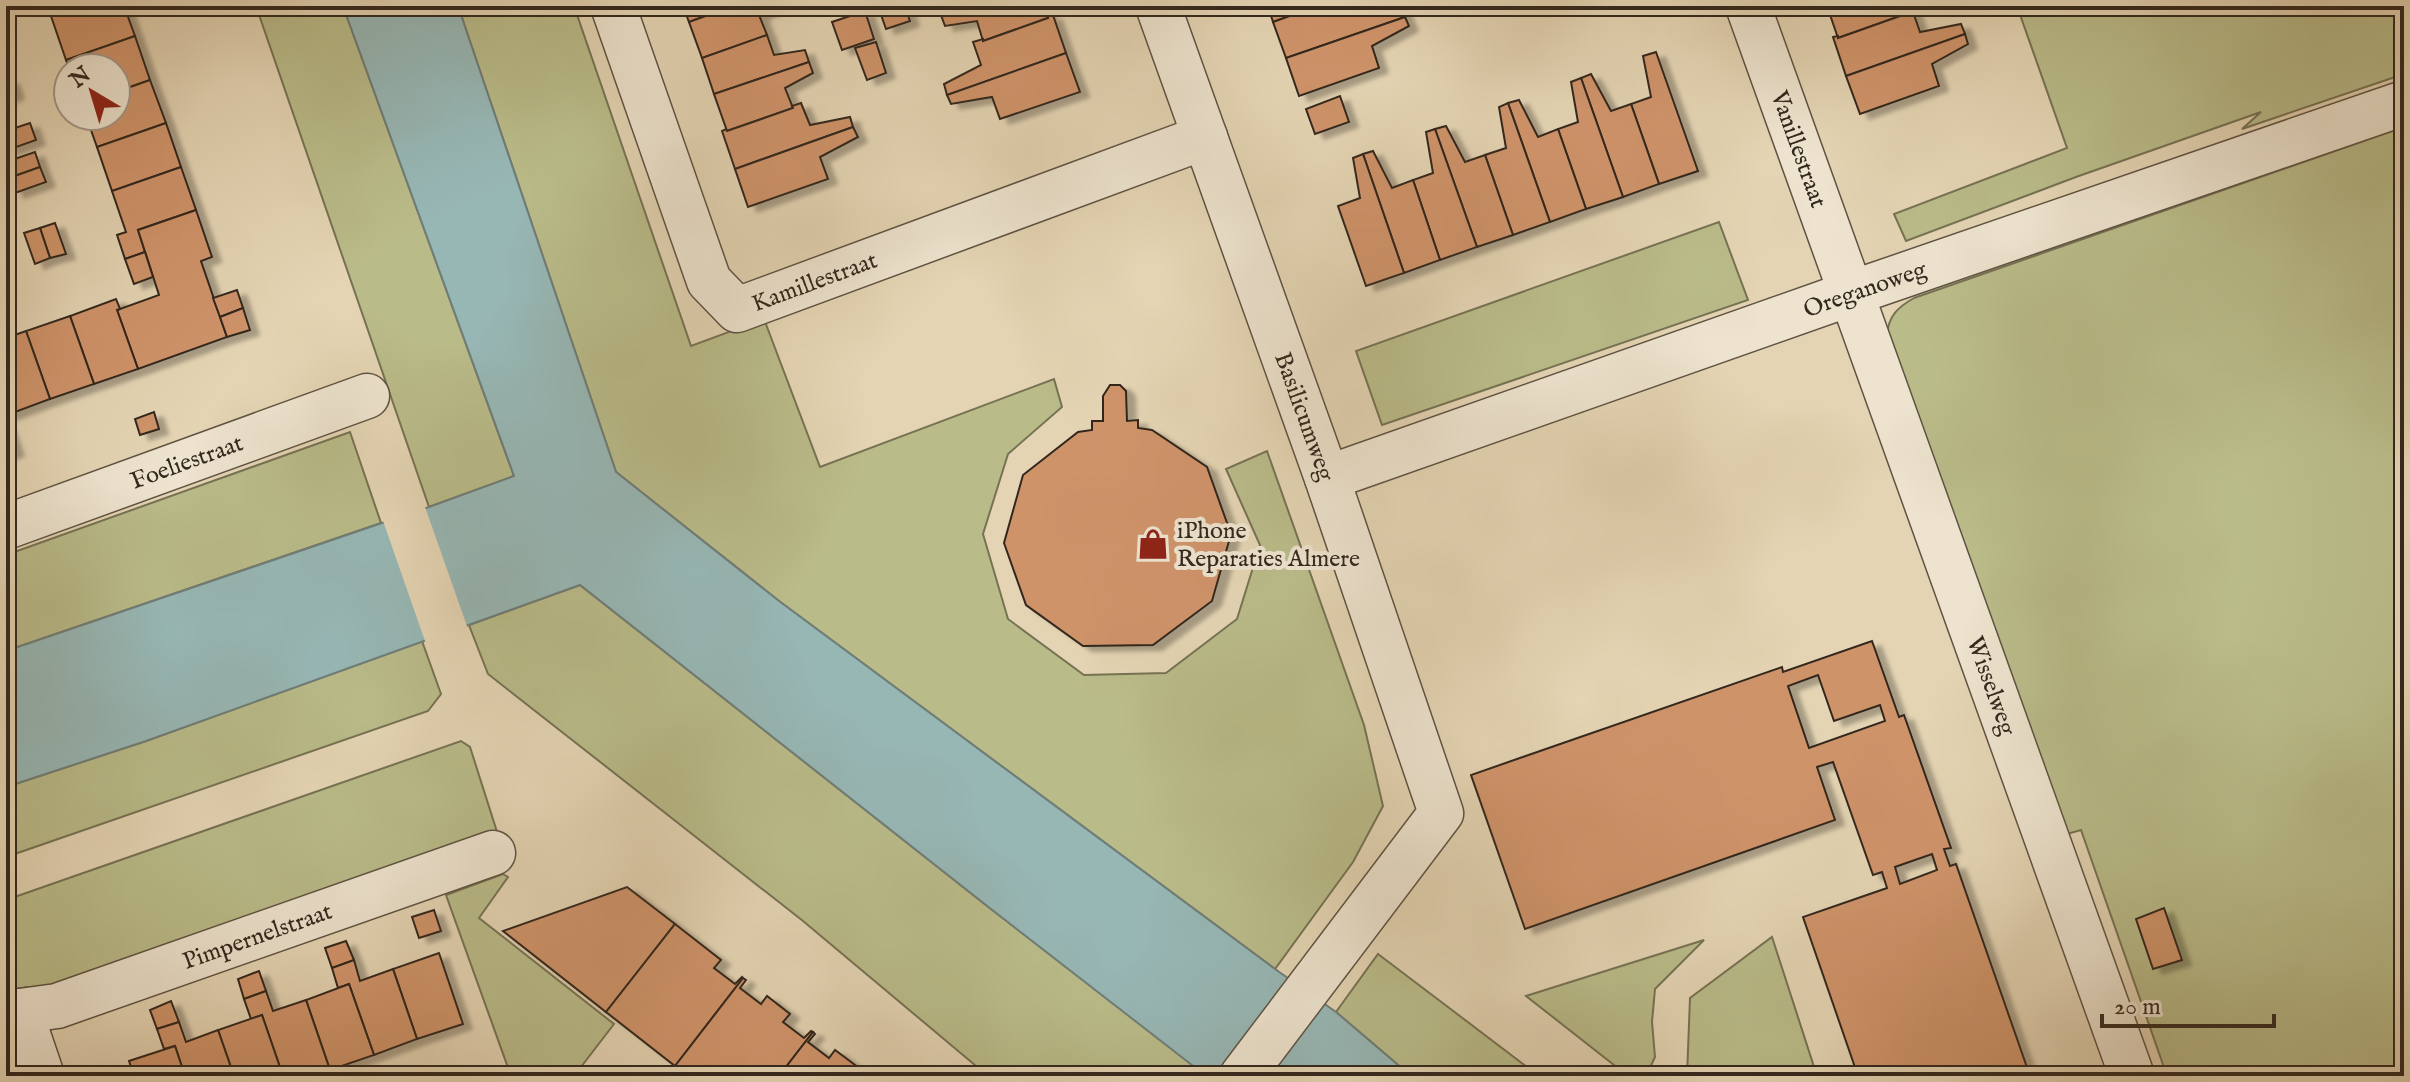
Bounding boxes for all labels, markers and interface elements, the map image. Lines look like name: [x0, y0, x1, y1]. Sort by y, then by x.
north arrow: [52, 52, 132, 132]
text: N: [64, 61, 97, 95]
street label: Vanillestraat: [1762, 86, 1833, 212]
street label: Kamillestraat: [748, 246, 882, 320]
street label: Oreganoweg: [1799, 254, 1932, 326]
street label: Basilicumweg: [1266, 348, 1341, 487]
street label: Foeliestraat: [127, 428, 247, 498]
place label: iPhone Reparaties Almere: [1177, 516, 1360, 575]
shop icon: iPhone Reparaties Almere: [1136, 527, 1170, 561]
street label: Wisselweg: [1958, 632, 2023, 741]
street label: Pimpernelstraat: [179, 897, 337, 978]
scale bar: [2102, 978, 2274, 1028]
text: 20 m: [2114, 992, 2161, 1023]

